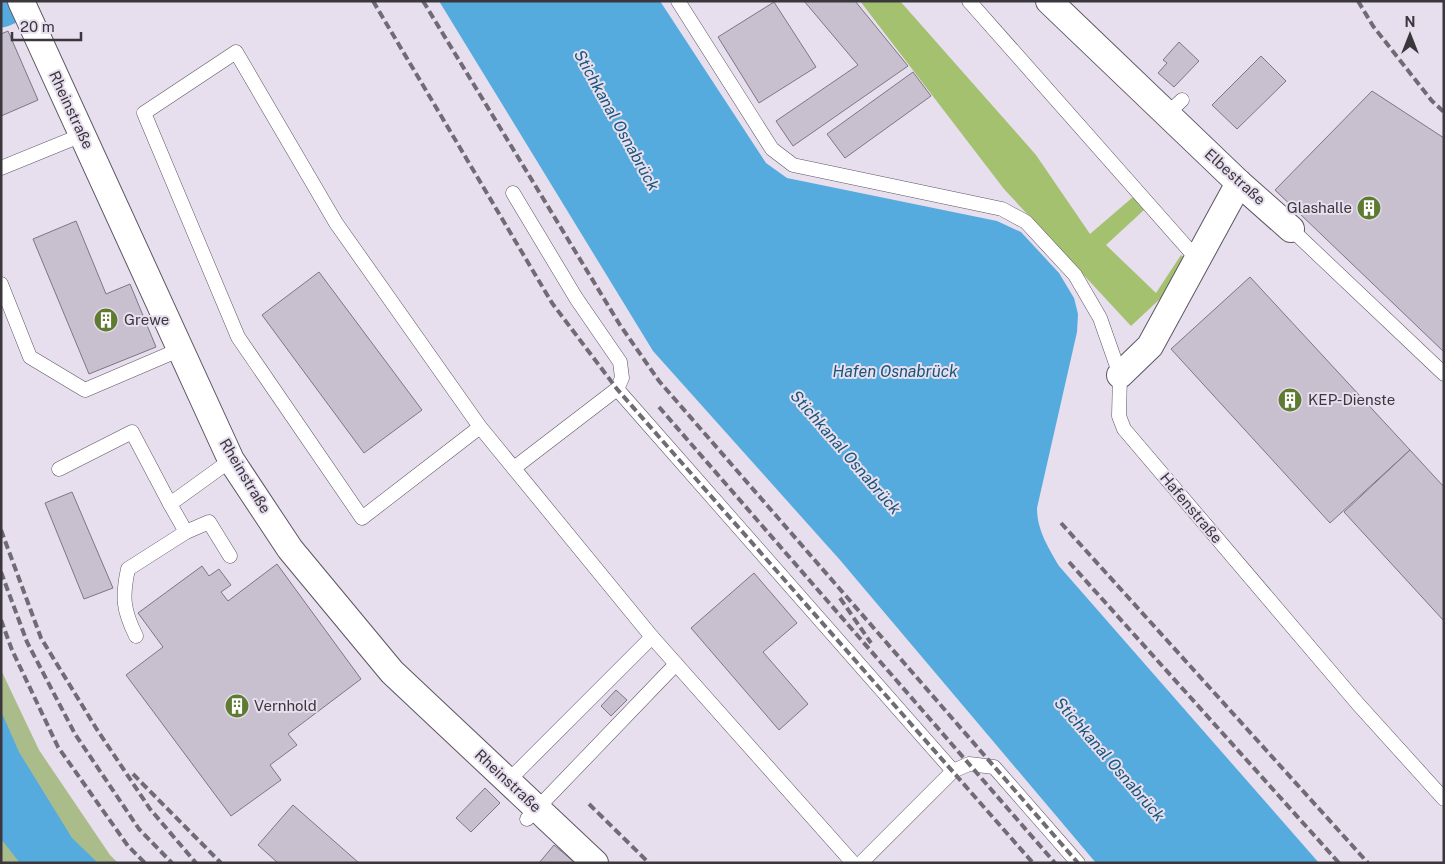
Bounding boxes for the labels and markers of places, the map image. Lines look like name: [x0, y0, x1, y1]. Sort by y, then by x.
building icon: Glashalle: [1356, 195, 1382, 221]
place label: Glashalle: [1287, 199, 1352, 216]
building icon: Grewe: [93, 307, 119, 333]
place label: Grewe: [124, 311, 169, 328]
building icon: KEP-Dienste: [1277, 387, 1303, 413]
place label: KEP-Dienste: [1308, 391, 1395, 408]
building icon: Vernhold: [224, 693, 250, 719]
place label: Vernhold: [254, 697, 317, 714]

